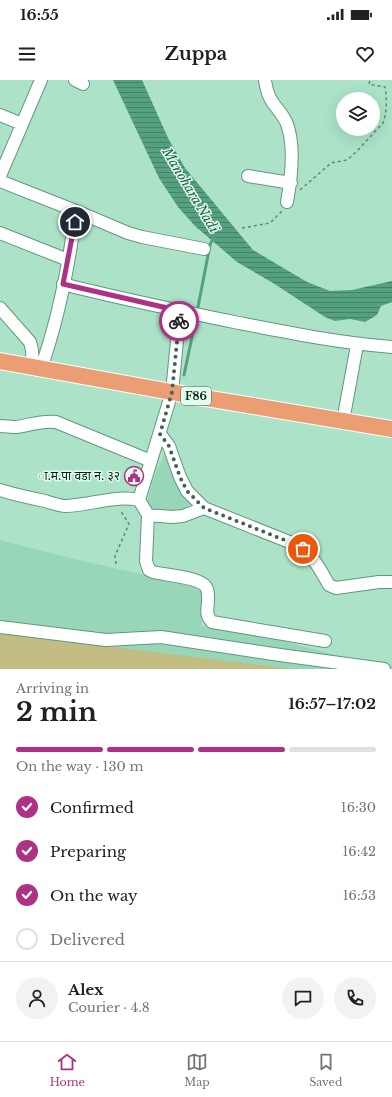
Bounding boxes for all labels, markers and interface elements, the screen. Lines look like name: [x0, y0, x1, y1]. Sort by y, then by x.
text: 16:55: [20, 5, 59, 24]
icon: menu: [16, 43, 38, 65]
text: Zuppa: [165, 43, 227, 65]
icon: heart: [354, 43, 376, 65]
map controls: [336, 92, 380, 136]
button: layers: [336, 92, 380, 136]
water label: Manohara Nadi: [158, 144, 223, 236]
pin: [58, 205, 92, 239]
icon: home: [64, 211, 86, 233]
courier: [159, 301, 199, 341]
icon: bike: [168, 310, 190, 332]
road number: F86: [181, 387, 211, 405]
public building icon: ा.म.पा वडा न. ३२: [123, 465, 145, 487]
place label: ा.म.पा वडा न. ३२: [38, 468, 120, 483]
pin: [286, 532, 320, 566]
icon: bag: [292, 538, 314, 560]
text: Arriving in: [16, 680, 89, 697]
text: 16:57–17:02: [288, 694, 376, 713]
text: 2 min: [16, 696, 97, 728]
text: On the way · 130 m: [16, 758, 143, 775]
icon: check: [16, 796, 38, 818]
text: Confirmed: [50, 798, 134, 817]
text: 16:30: [341, 799, 376, 816]
icon: check: [16, 840, 38, 862]
text: Preparing: [50, 842, 126, 861]
text: 16:42: [343, 843, 376, 860]
icon: check: [16, 884, 38, 906]
text: On the way: [50, 886, 138, 905]
text: 16:53: [343, 887, 376, 904]
text: Delivered: [50, 930, 125, 949]
button: person: [16, 977, 58, 1019]
button: chat: [282, 977, 324, 1019]
button: phone: [334, 977, 376, 1019]
text: Alex: [68, 980, 104, 999]
text: Courier · 4.8: [68, 999, 150, 1016]
tab: Home: [50, 1051, 85, 1089]
tab: Map: [184, 1051, 210, 1089]
tab: Saved: [309, 1051, 342, 1089]

